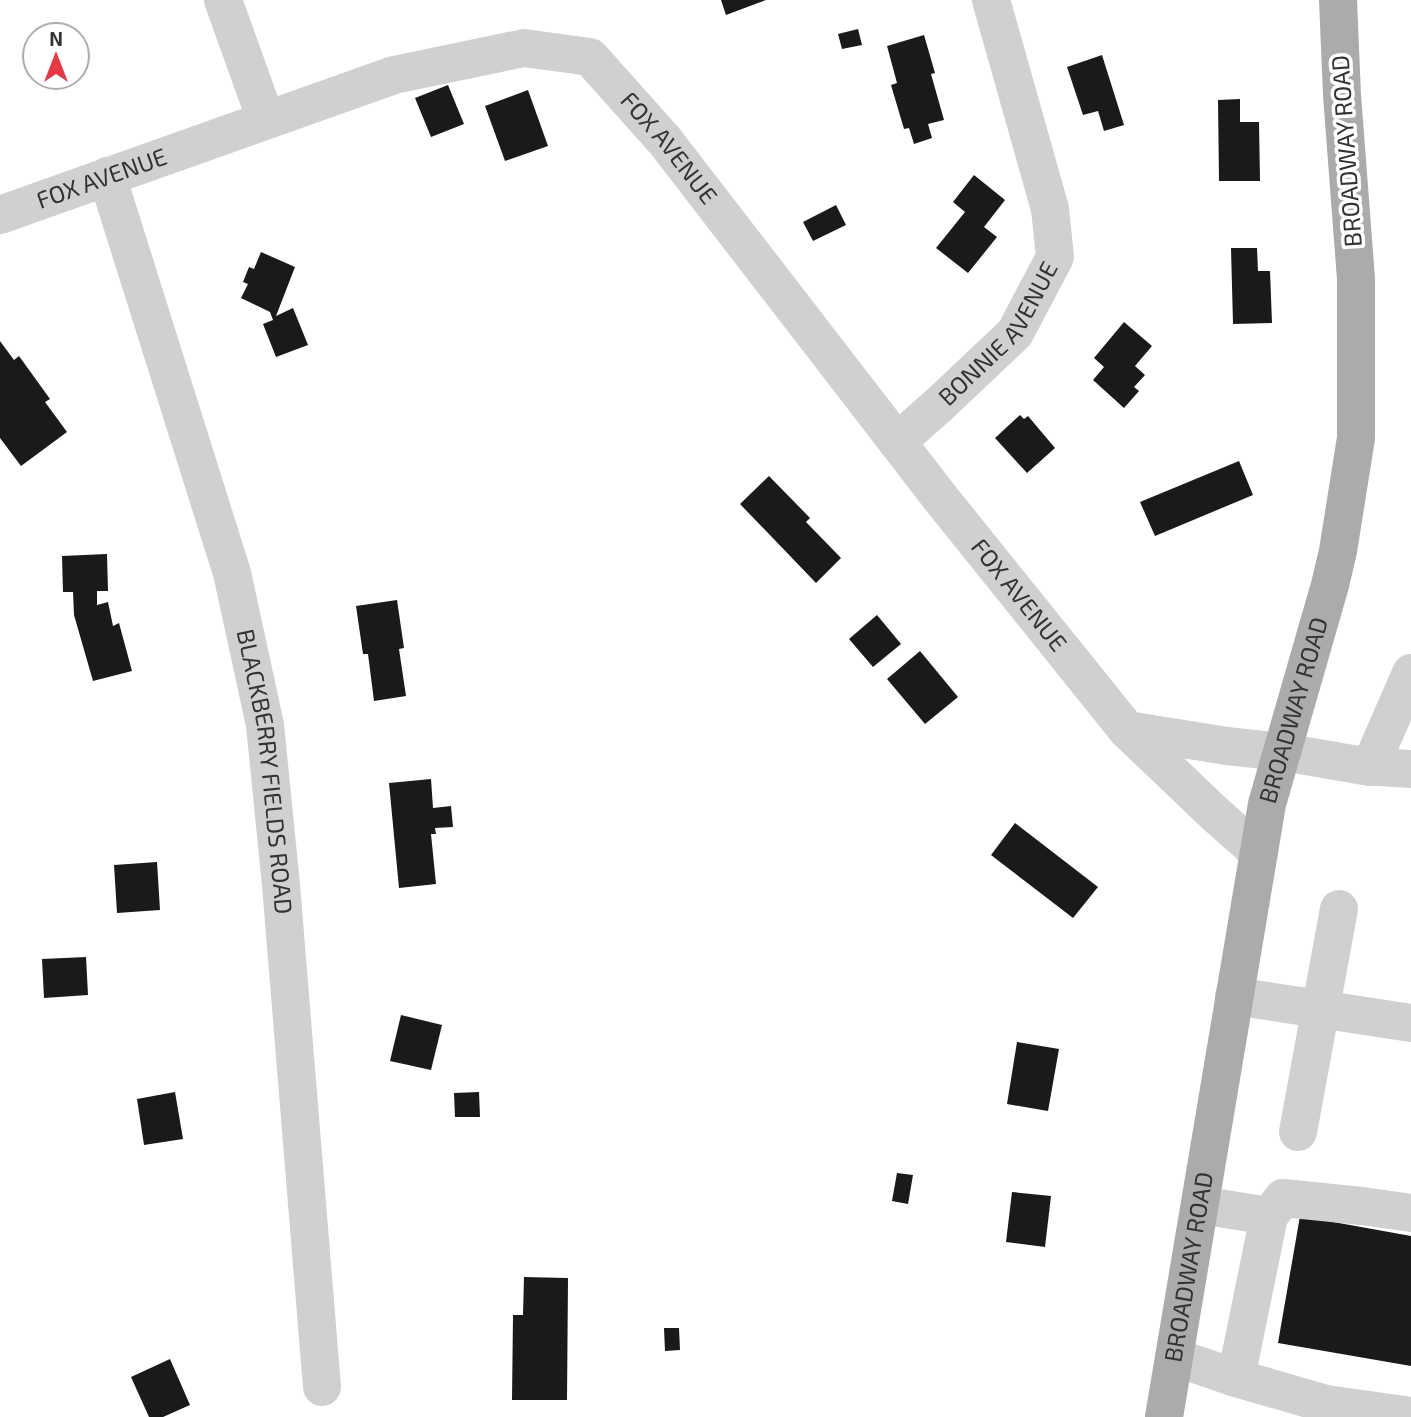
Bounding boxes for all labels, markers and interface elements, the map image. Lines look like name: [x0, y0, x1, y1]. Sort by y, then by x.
north arrow: [21, 21, 91, 91]
text: N: [49, 27, 63, 50]
street label: BROADWAY ROAD: [1324, 54, 1367, 248]
street label: FOX AVENUE: [615, 85, 724, 209]
street label: FOX AVENUE: [32, 141, 170, 214]
street label: BONNIE AVENUE: [932, 256, 1063, 411]
street label: FOX AVENUE: [966, 532, 1074, 657]
street label: BROADWAY ROAD: [1252, 613, 1333, 806]
street label: BLACKBERRY FIELDS ROAD: [232, 626, 299, 915]
street label: BROADWAY ROAD: [1157, 1170, 1218, 1364]

